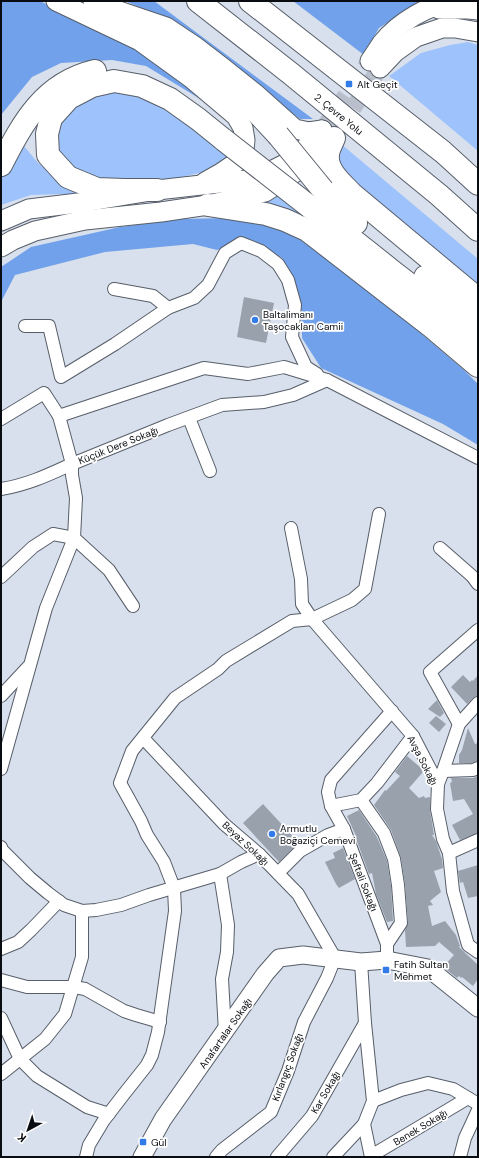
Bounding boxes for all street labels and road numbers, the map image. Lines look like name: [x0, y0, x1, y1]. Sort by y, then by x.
street label: 2. Çevre Yolu: [312, 91, 366, 138]
street label: Küçük Dere Sokağı: [76, 424, 160, 467]
street label: Avşa Sokağı: [404, 733, 441, 787]
street label: Beyaz Sokağı: [219, 818, 272, 868]
street label: Şeftali Sokağı: [346, 851, 381, 913]
street label: Anafartalar Sokağı: [196, 995, 255, 1071]
street label: Kırlangıç Sokağı: [269, 1031, 306, 1103]
street label: Kar Sokağı: [308, 1068, 343, 1116]
street label: Benek Sokağı: [391, 1106, 450, 1149]

